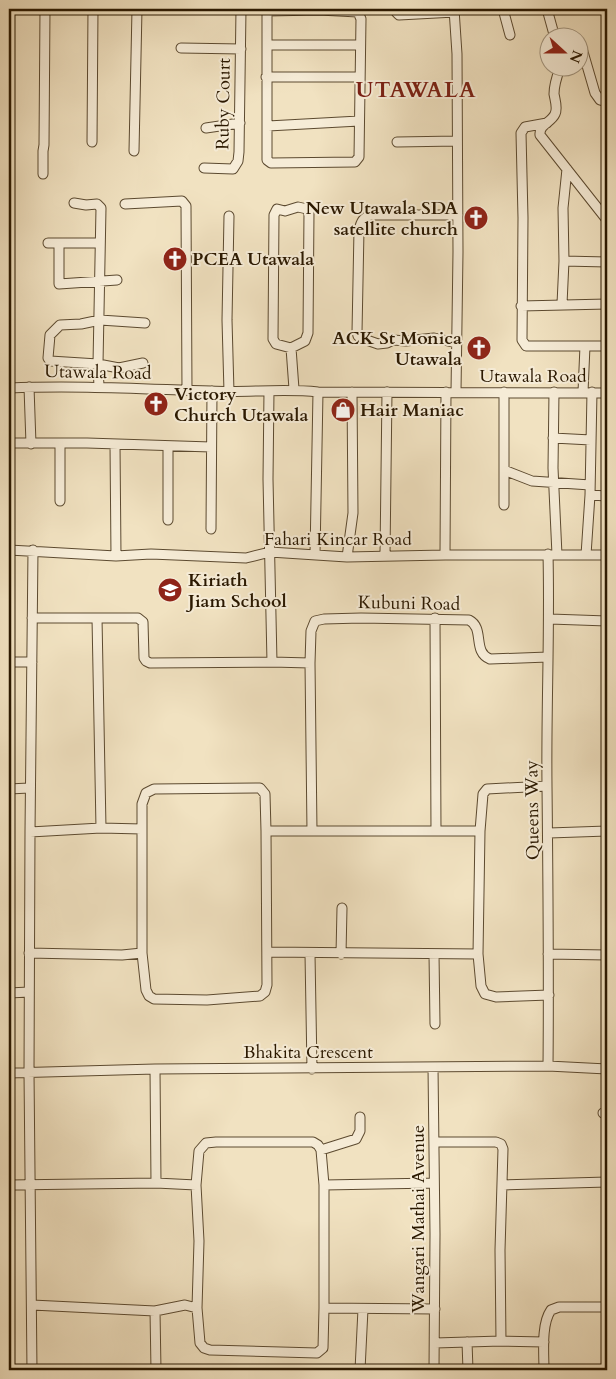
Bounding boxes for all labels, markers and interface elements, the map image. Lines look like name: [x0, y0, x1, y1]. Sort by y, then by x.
north arrow: [538, 28, 588, 78]
text: N: [565, 47, 587, 66]
street label: Ruby Court: [210, 57, 237, 150]
district label: UTAWALA: [356, 75, 476, 105]
place label: New Utawala SDA satellite church: [305, 196, 458, 242]
church icon: New Utawala SDA satellite church: [463, 205, 489, 231]
church icon: PCEA Utawala: [162, 246, 188, 272]
place label: PCEA Utawala: [192, 247, 314, 272]
place label: ACK St Monica Utawala: [332, 326, 462, 372]
church icon: ACK St Monica Utawala: [466, 335, 492, 361]
street label: Utawala Road: [44, 359, 152, 386]
street label: Utawala Road: [479, 364, 587, 389]
place label: Victory Church Utawala: [174, 382, 308, 428]
church icon: Victory Church Utawala: [143, 391, 169, 417]
shop icon: Hair Maniac: [330, 397, 356, 423]
place label: Hair Maniac: [360, 398, 464, 423]
street label: Fahari Kincar Road: [264, 527, 412, 552]
place label: Kiriath Jiam School: [185, 568, 287, 614]
school or university icon: Kiriath Jiam School: [157, 577, 183, 603]
street label: Kubuni Road: [358, 590, 461, 617]
street label: Queens Way: [519, 759, 546, 860]
street label: Bhakita Crescent: [243, 1040, 373, 1065]
street label: Wangari Mathai Avenue: [406, 1125, 431, 1314]

